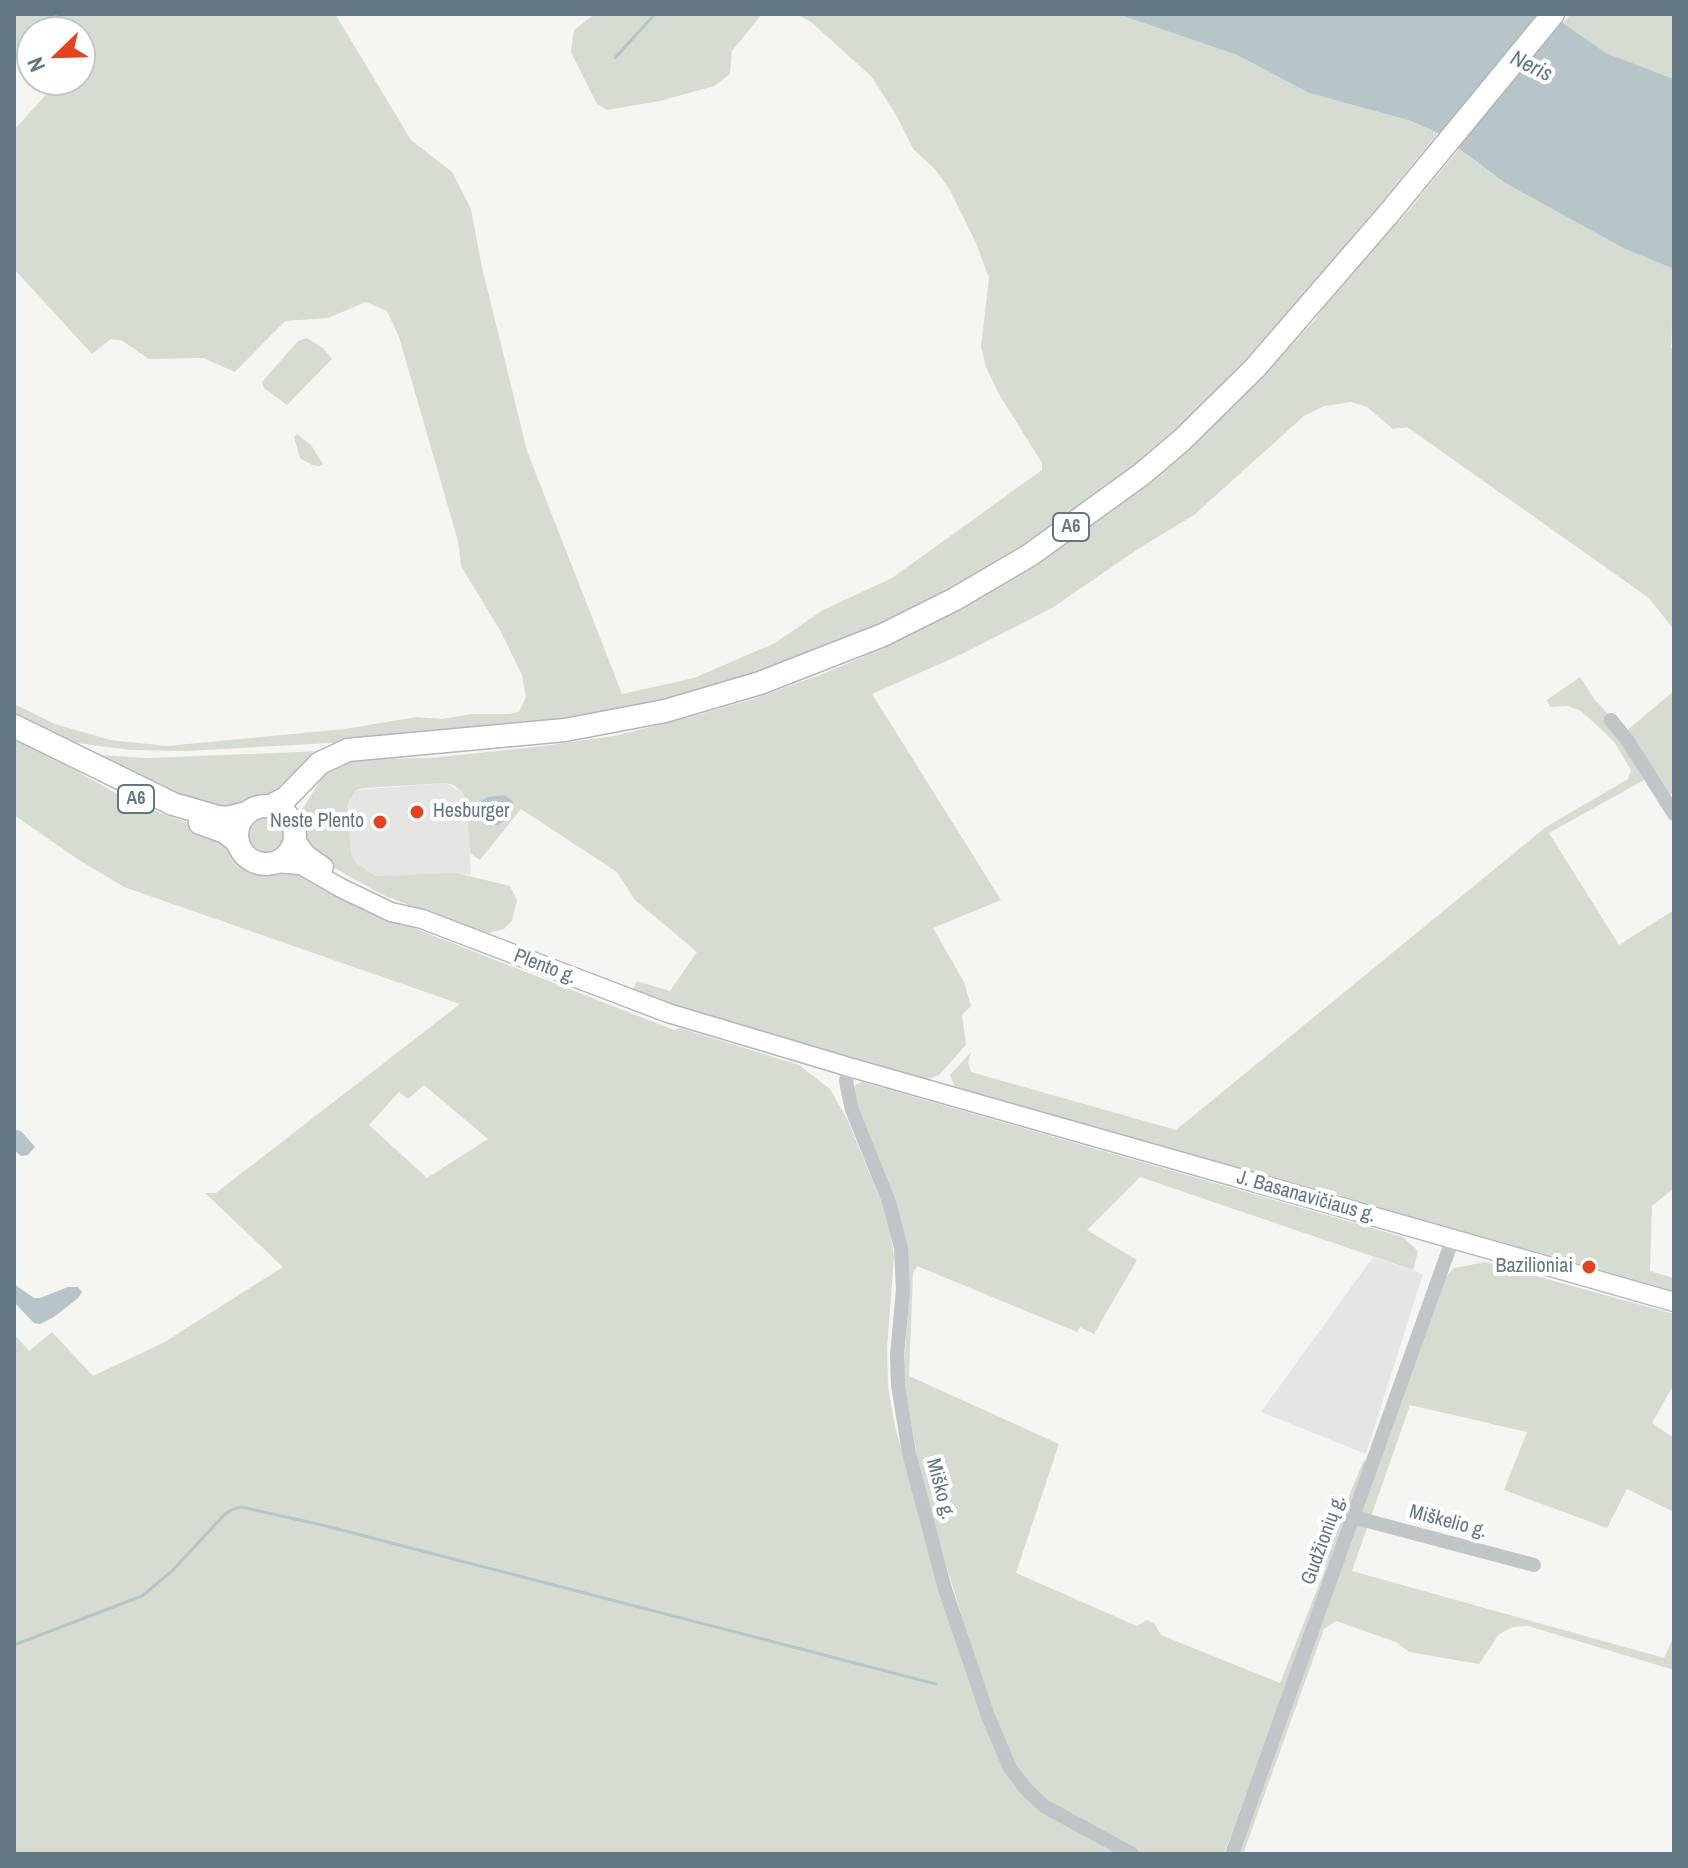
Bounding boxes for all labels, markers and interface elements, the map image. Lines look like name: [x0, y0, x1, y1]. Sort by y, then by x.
north arrow: [16, 16, 96, 96]
water label: Neris: [1506, 46, 1556, 88]
text: N: [19, 53, 52, 76]
road number: A6: [1053, 513, 1089, 541]
road number: A6: [118, 785, 154, 813]
place label: Hesburger: [433, 800, 510, 824]
marker: Hesburger: [408, 803, 426, 821]
place label: Neste Plento: [270, 810, 364, 834]
marker: Neste Plento: [371, 813, 389, 831]
street label: Plento g.: [510, 944, 580, 990]
street label: J. Basanavičiaus g.: [1234, 1166, 1378, 1228]
place label: Bazilioniai: [1496, 1255, 1573, 1279]
marker: Bazilioniai: [1580, 1258, 1598, 1276]
street label: Miško g.: [920, 1456, 960, 1522]
street label: Gudžionių g.: [1297, 1492, 1351, 1588]
street label: Miškelio g.: [1407, 1500, 1489, 1544]

